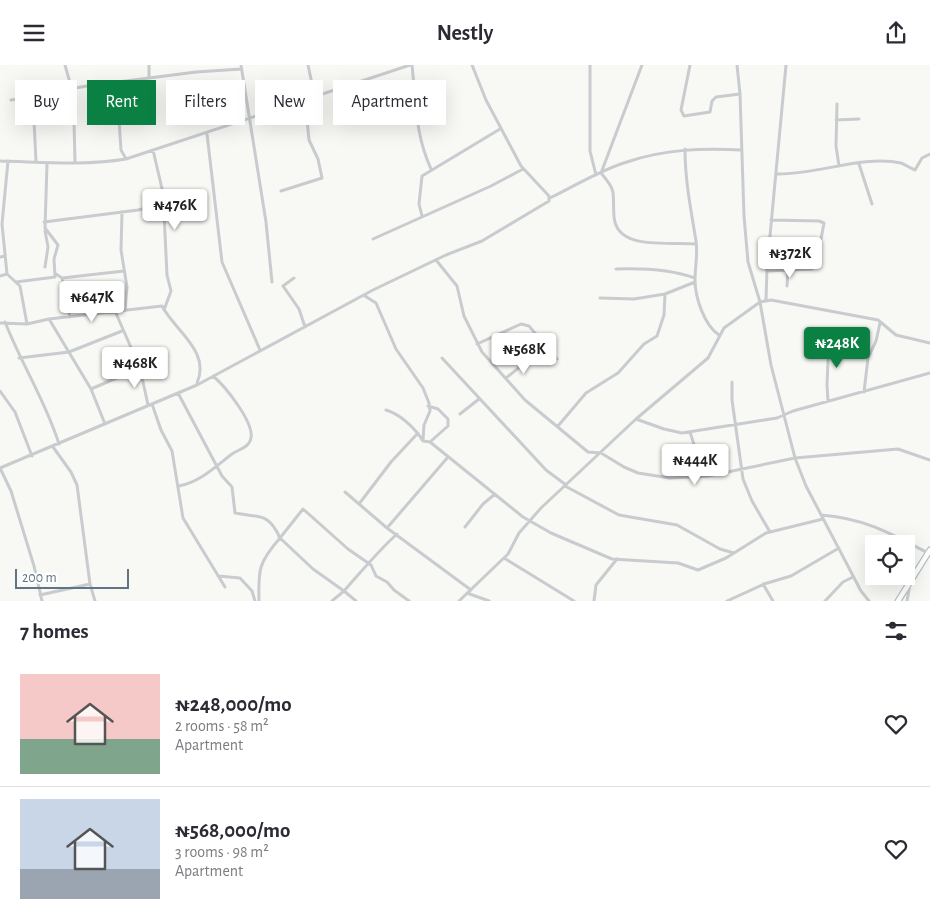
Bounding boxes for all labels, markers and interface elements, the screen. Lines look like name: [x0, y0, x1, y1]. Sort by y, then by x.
icon: menu: [20, 19, 48, 47]
icon: share: [882, 19, 910, 47]
text: Nestly: [437, 22, 493, 44]
chip: Buy: [15, 80, 77, 125]
chip: Rent: [87, 80, 156, 125]
chip: Filters: [166, 80, 245, 125]
chip: New: [255, 80, 323, 125]
chip: Apartment: [333, 80, 446, 125]
pin: ₦476K: [140, 189, 210, 231]
text: ₦476K: [153, 197, 197, 213]
pin: ₦372K: [755, 237, 825, 279]
text: ₦372K: [769, 245, 811, 261]
pin: ₦647K: [57, 281, 127, 323]
text: ₦647K: [70, 289, 114, 305]
pin: ₦248K: [802, 327, 872, 369]
pin: ₦568K: [489, 333, 559, 375]
text: ₦248K: [815, 335, 859, 351]
text: ₦568K: [502, 341, 546, 357]
pin: ₦468K: [100, 347, 170, 389]
text: ₦468K: [113, 355, 157, 371]
pin: ₦444K: [660, 443, 730, 486]
text: ₦444K: [673, 452, 717, 468]
map controls: [865, 535, 915, 585]
button: locate: [865, 535, 915, 585]
scale bar: [15, 566, 129, 589]
text: 200 m: [22, 571, 57, 585]
icon: filters: [882, 617, 910, 645]
text: 7 homes: [20, 621, 89, 642]
icon: home: [60, 694, 120, 754]
text: ₦248,000/mo: [175, 694, 292, 715]
icon: heart: [882, 710, 910, 738]
text: 2 rooms · 58 m²: [175, 718, 269, 734]
text: Apartment: [175, 737, 243, 753]
icon: home: [60, 819, 120, 879]
text: ₦568,000/mo: [175, 820, 290, 841]
icon: heart: [882, 835, 910, 863]
text: 3 rooms · 98 m²: [175, 844, 269, 860]
text: Apartment: [175, 863, 243, 879]

